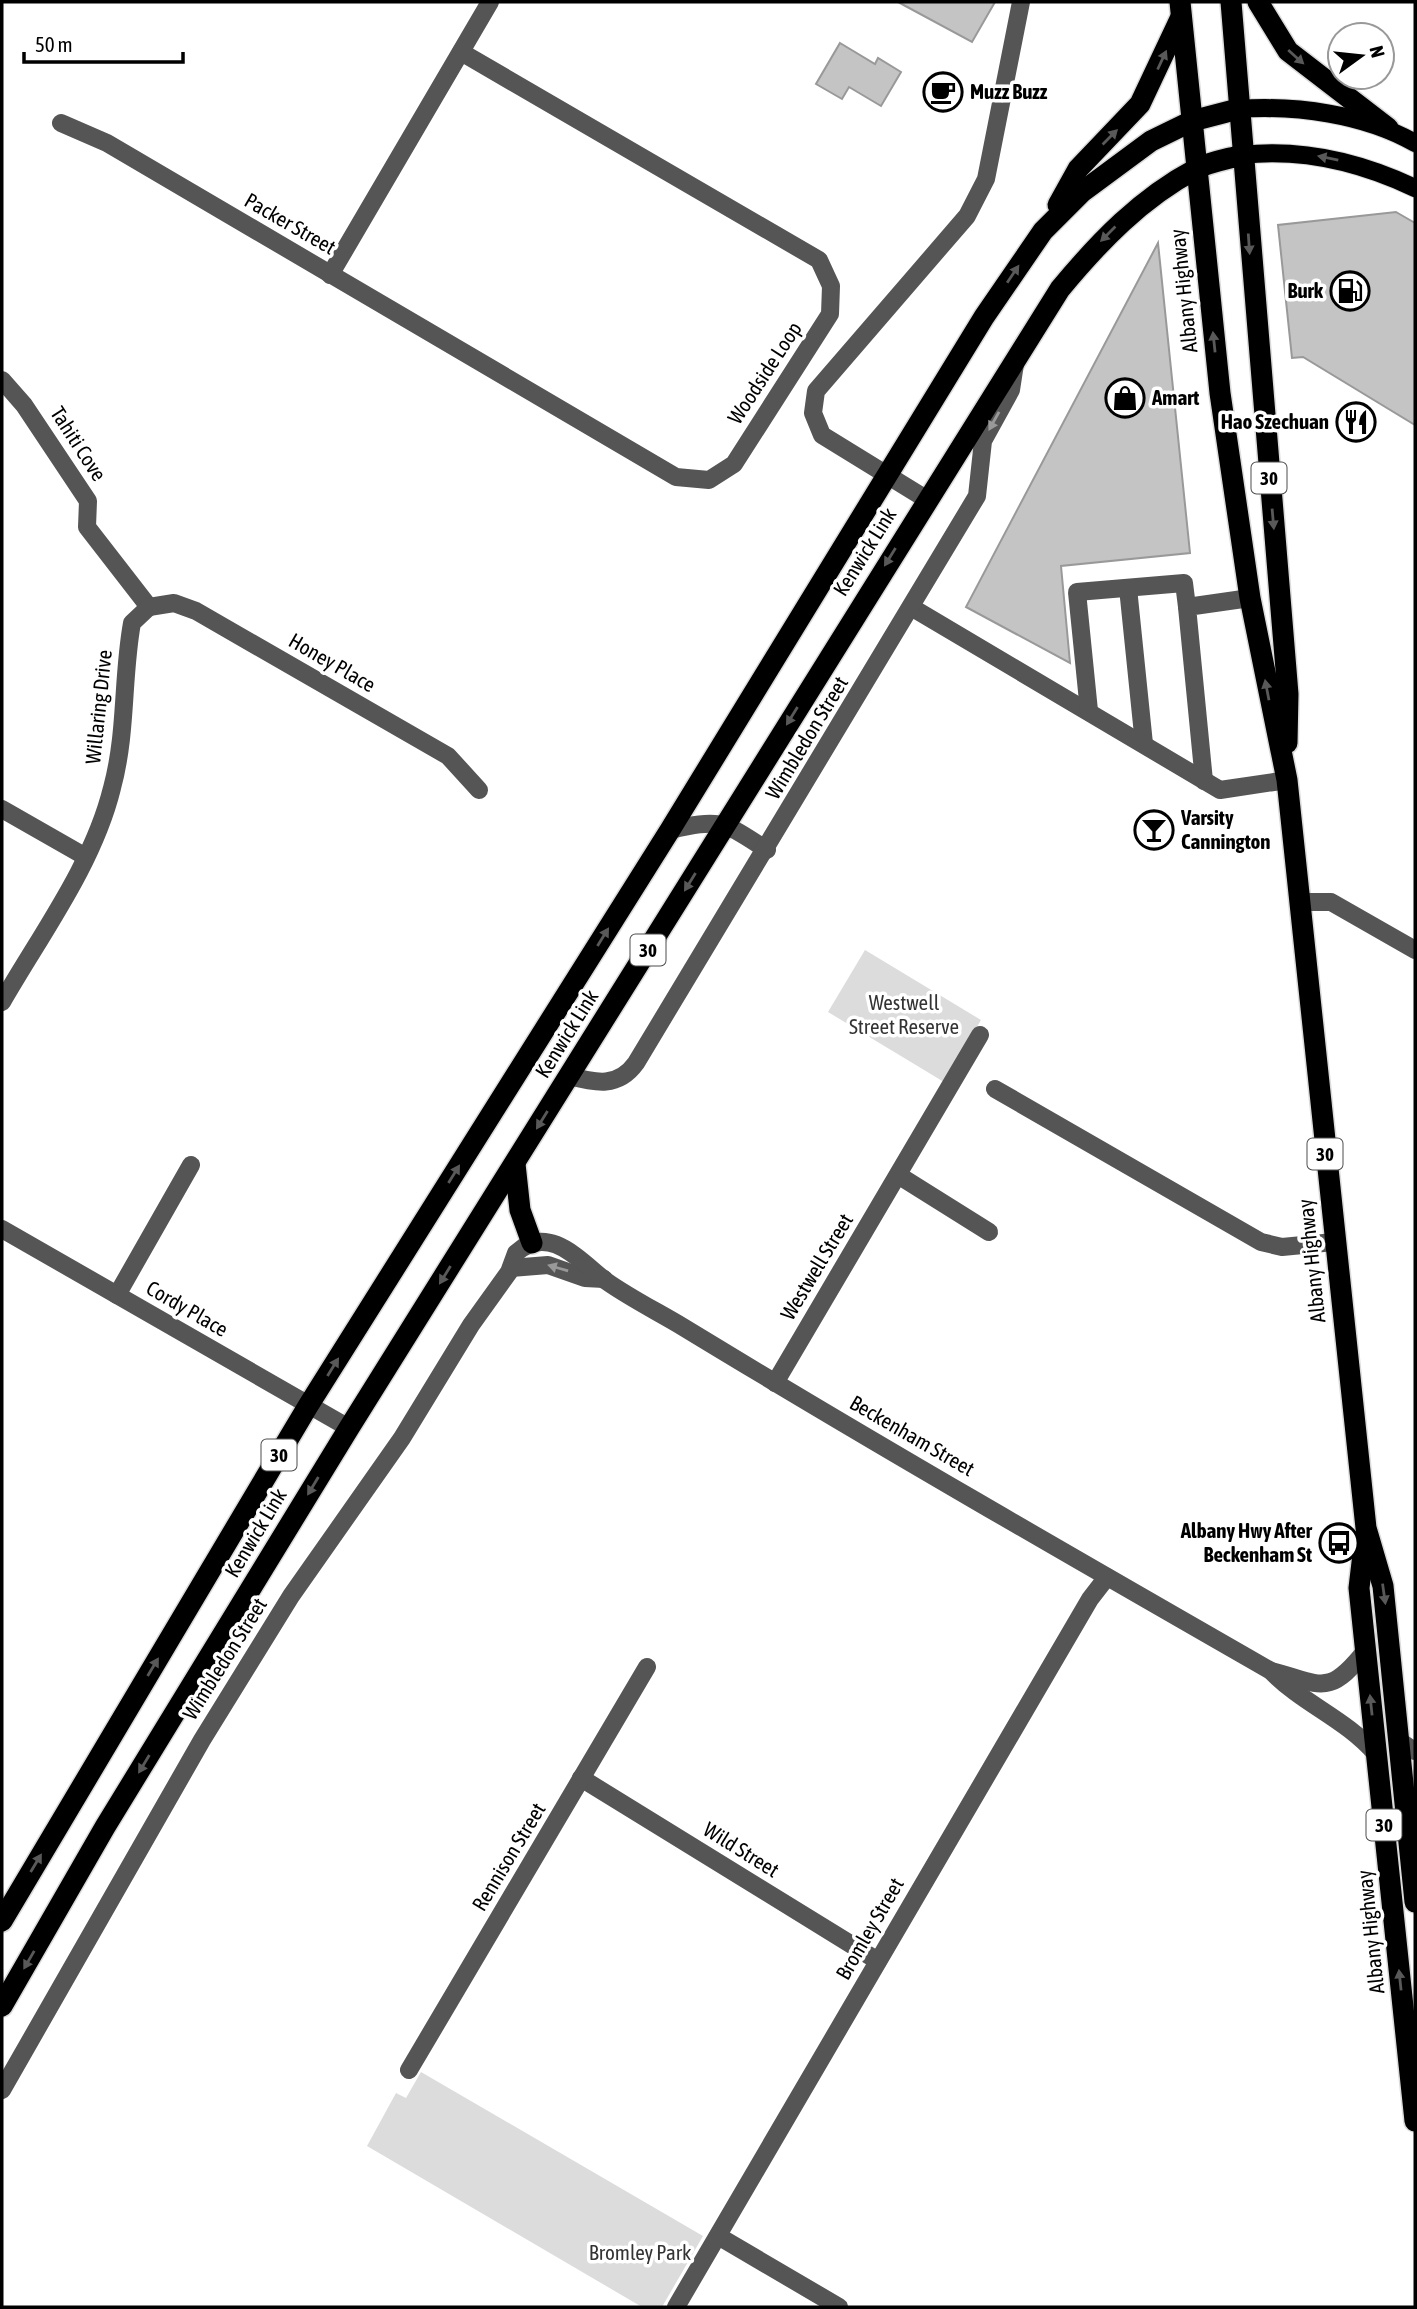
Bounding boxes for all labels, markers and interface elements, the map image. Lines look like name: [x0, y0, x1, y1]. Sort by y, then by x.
scale bar: [24, 21, 184, 65]
north arrow: [1326, 21, 1396, 91]
text: 50 m: [35, 32, 73, 56]
text: N: [1365, 43, 1389, 60]
one-way arrow: [1287, 49, 1304, 65]
one-way arrow: [1157, 50, 1168, 70]
cafe icon: Muzz Buzz: [922, 71, 964, 113]
place label: Muzz Buzz: [970, 79, 1048, 103]
one-way arrow: [1101, 129, 1117, 146]
one-way arrow: [1317, 153, 1339, 164]
street label: Packer Street: [241, 188, 340, 259]
one-way arrow: [1100, 225, 1117, 242]
street label: Albany Highway: [1165, 228, 1201, 354]
one-way arrow: [1244, 233, 1255, 255]
one-way arrow: [1007, 264, 1020, 284]
fuel station icon: Burk: [1329, 270, 1371, 312]
place label: Burk: [1287, 278, 1324, 302]
street label: Woodside Loop: [722, 317, 806, 428]
one-way arrow: [1209, 331, 1220, 353]
shop icon: Amart: [1104, 377, 1146, 419]
place label: Amart: [1151, 385, 1199, 409]
restaurant icon: Hao Szechuan: [1335, 401, 1377, 443]
street label: Tahiti Cove: [46, 402, 112, 485]
place label: Hao Szechuan: [1221, 409, 1329, 433]
one-way arrow: [988, 411, 1000, 430]
road number: 30: [1252, 463, 1286, 494]
street label: Kenwick Link: [828, 503, 901, 600]
one-way arrow: [1268, 508, 1279, 530]
one-way arrow: [884, 548, 897, 567]
street label: Honey Place: [285, 628, 380, 697]
street label: Willaring Drive: [80, 649, 116, 765]
street label: Wimbledon Street: [760, 672, 852, 803]
one-way arrow: [1262, 679, 1273, 701]
one-way arrow: [786, 706, 799, 725]
place label: Varsity Cannington: [1180, 805, 1271, 853]
bar icon: Varsity Cannington: [1133, 809, 1175, 851]
one-way arrow: [683, 872, 696, 891]
one-way arrow: [597, 927, 610, 946]
road number: 30: [630, 934, 666, 966]
street label: Kenwick Link: [530, 985, 603, 1082]
park label: Westwell Street Reserve: [849, 990, 959, 1038]
one-way arrow: [536, 1110, 549, 1130]
road number: 30: [1308, 1138, 1342, 1170]
one-way arrow: [447, 1165, 460, 1184]
street label: Albany Highway: [1293, 1198, 1329, 1324]
street label: Westwell Street: [775, 1209, 857, 1324]
one-way arrow: [547, 1263, 568, 1273]
one-way arrow: [438, 1266, 451, 1285]
street label: Cordy Place: [143, 1275, 232, 1341]
one-way arrow: [326, 1357, 339, 1376]
street label: Beckenham Street: [846, 1390, 979, 1480]
road number: 30: [262, 1440, 296, 1470]
one-way arrow: [307, 1477, 320, 1496]
street label: Kenwick Link: [219, 1484, 291, 1581]
place label: Albany Hwy After Beckenham St: [1180, 1518, 1313, 1566]
bus stop icon: Albany Hwy After Beckenham St: [1318, 1522, 1360, 1564]
one-way arrow: [1378, 1583, 1389, 1605]
street label: Wimbledon Street: [177, 1593, 271, 1724]
one-way arrow: [146, 1657, 158, 1677]
one-way arrow: [1366, 1694, 1377, 1716]
one-way arrow: [137, 1754, 150, 1773]
street label: Rennison Street: [467, 1798, 550, 1915]
road number: 30: [1366, 1810, 1402, 1840]
street label: Wild Street: [699, 1817, 784, 1882]
one-way arrow: [30, 1853, 43, 1872]
street label: Albany Highway: [1352, 1869, 1388, 1995]
street label: Bromley Street: [830, 1873, 908, 1984]
one-way arrow: [23, 1950, 35, 1970]
one-way arrow: [1395, 1969, 1406, 1991]
park label: Bromley Park: [589, 2240, 691, 2264]

